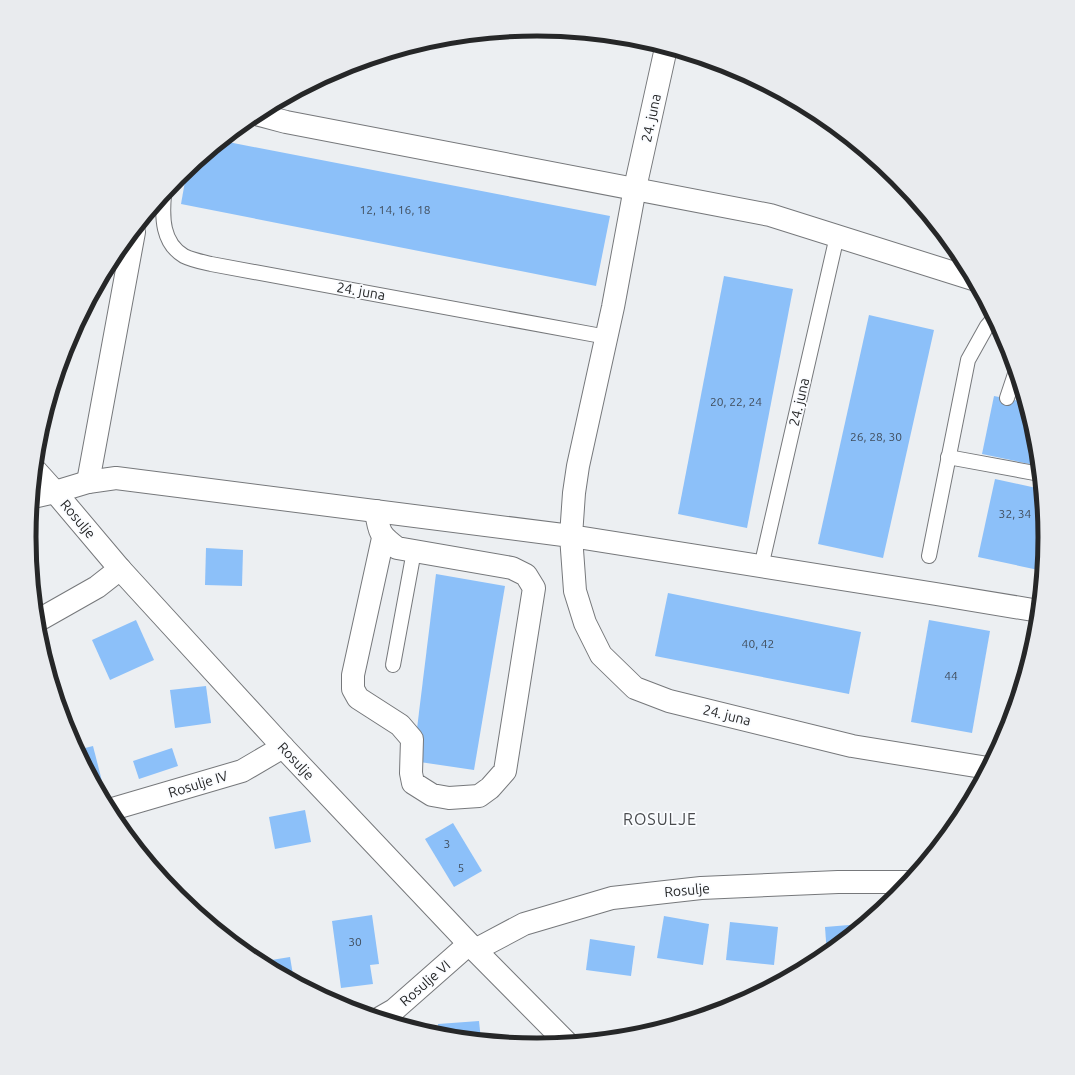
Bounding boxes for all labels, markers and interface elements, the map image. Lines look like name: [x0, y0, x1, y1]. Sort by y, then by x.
street label: 24. juna: [638, 92, 664, 144]
house number: 12, 14, 16, 18: [359, 203, 431, 216]
street label: 24. juna: [335, 279, 387, 303]
street label: 24. juna: [786, 376, 812, 428]
house number: 20, 22, 24: [710, 395, 762, 408]
house number: 26, 28, 30: [850, 430, 902, 443]
street label: Rosulje: [57, 496, 99, 542]
house number: 32, 34: [999, 507, 1032, 520]
house number: 40, 42: [742, 637, 774, 650]
house number: 44: [944, 669, 958, 682]
street label: 24. juna: [701, 701, 753, 729]
street label: Rosulje: [275, 739, 317, 783]
street label: Rosulje IV: [166, 767, 230, 801]
district label: ROSULJE: [623, 810, 697, 828]
house number: 3: [444, 837, 450, 850]
house number: 5: [458, 861, 464, 874]
street label: Rosulje: [664, 880, 710, 900]
house number: 30: [348, 935, 362, 948]
street label: Rosulje VI: [397, 957, 453, 1009]

